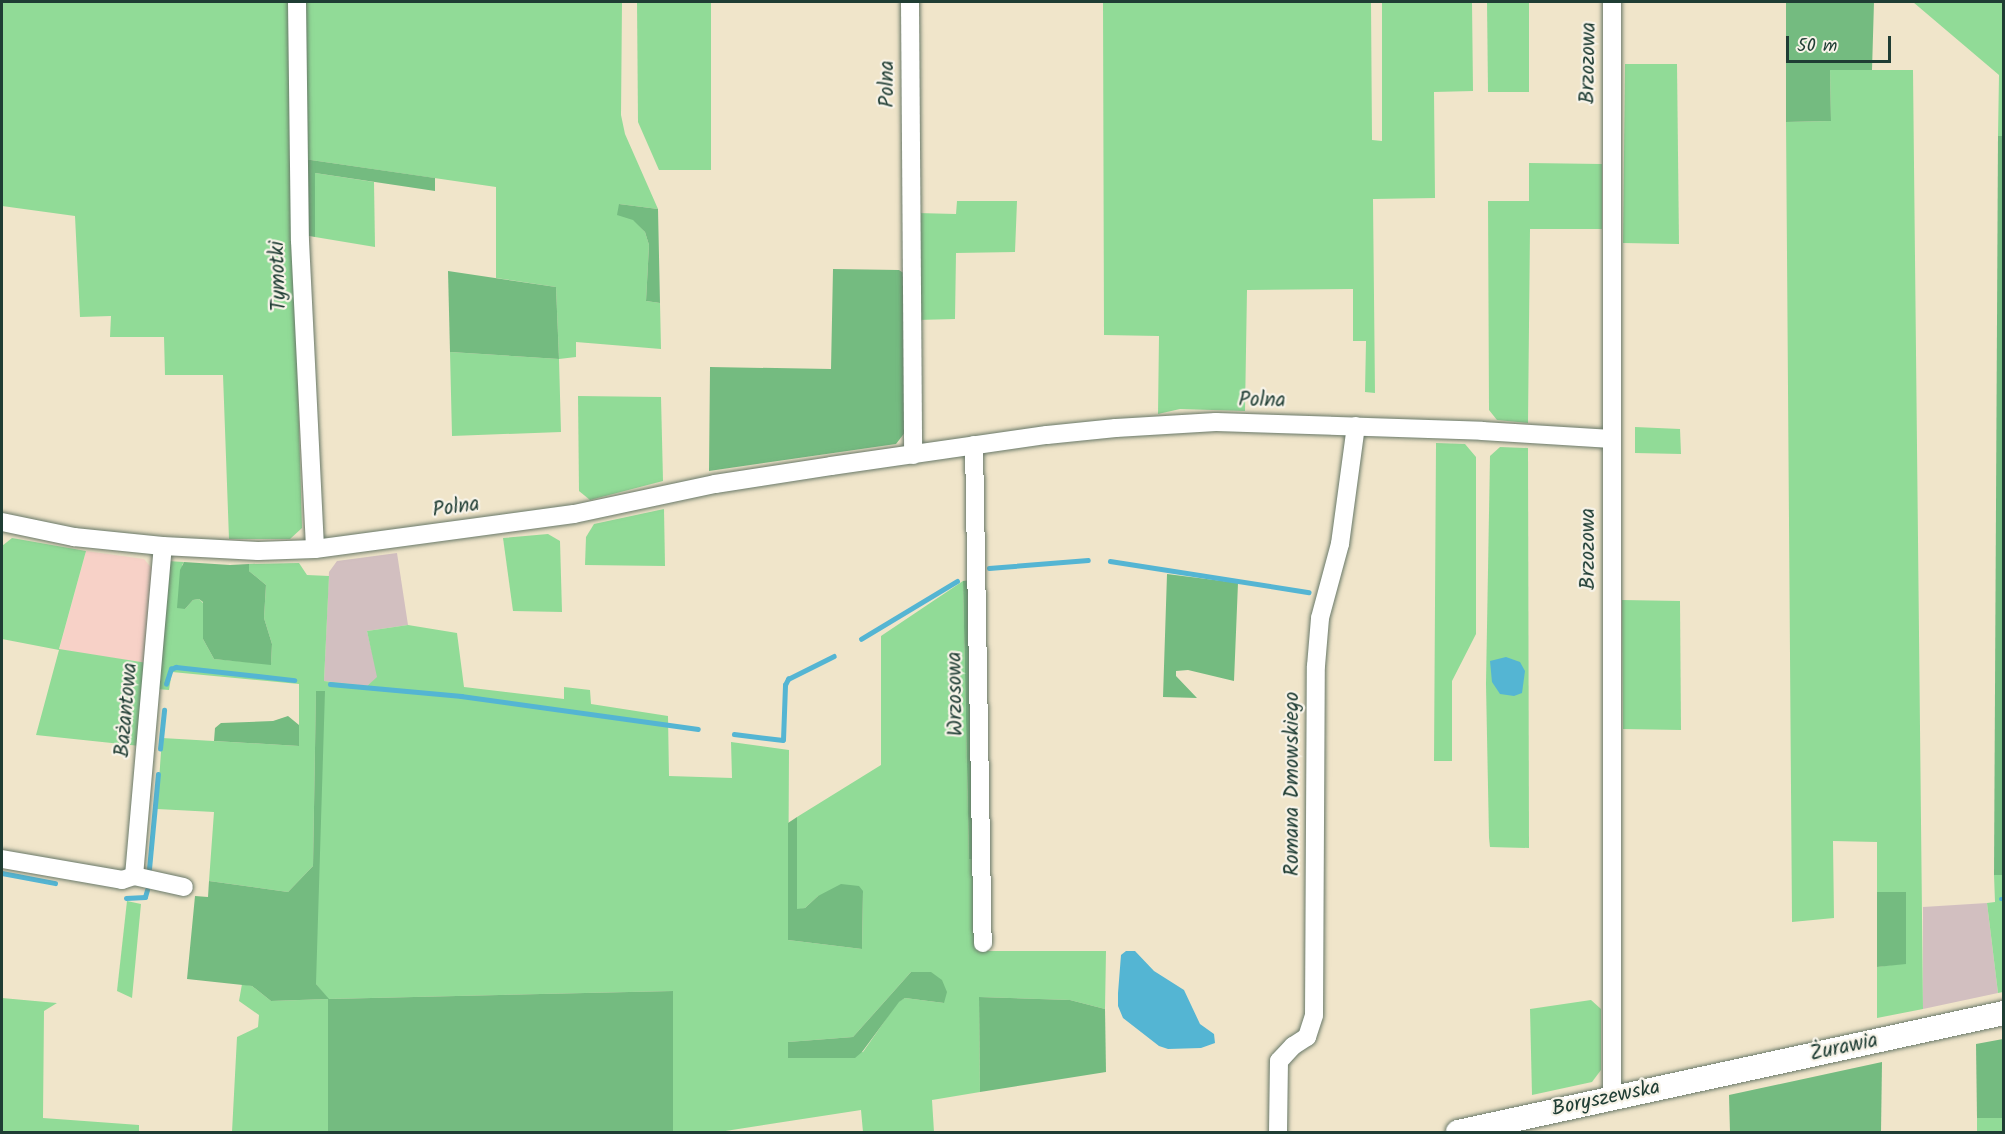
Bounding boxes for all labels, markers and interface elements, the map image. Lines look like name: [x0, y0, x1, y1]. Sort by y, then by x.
street label: Brzozowa: [1576, 22, 1602, 104]
scale bar: [1789, 24, 1894, 62]
text: 50 m: [1797, 32, 1837, 61]
street label: Polna: [875, 60, 901, 108]
street label: Tymotki: [265, 240, 293, 312]
street label: Polna: [1238, 388, 1286, 414]
street label: Polna: [431, 492, 481, 524]
street label: Brzozowa: [1576, 508, 1602, 590]
street label: Wrzosowa: [943, 652, 969, 736]
street label: Bażantowa: [110, 662, 144, 758]
street label: Romana Dmowskiego: [1280, 692, 1306, 876]
street label: Żurawia: [1808, 1029, 1880, 1067]
street label: Boryszewska: [1550, 1075, 1662, 1123]

